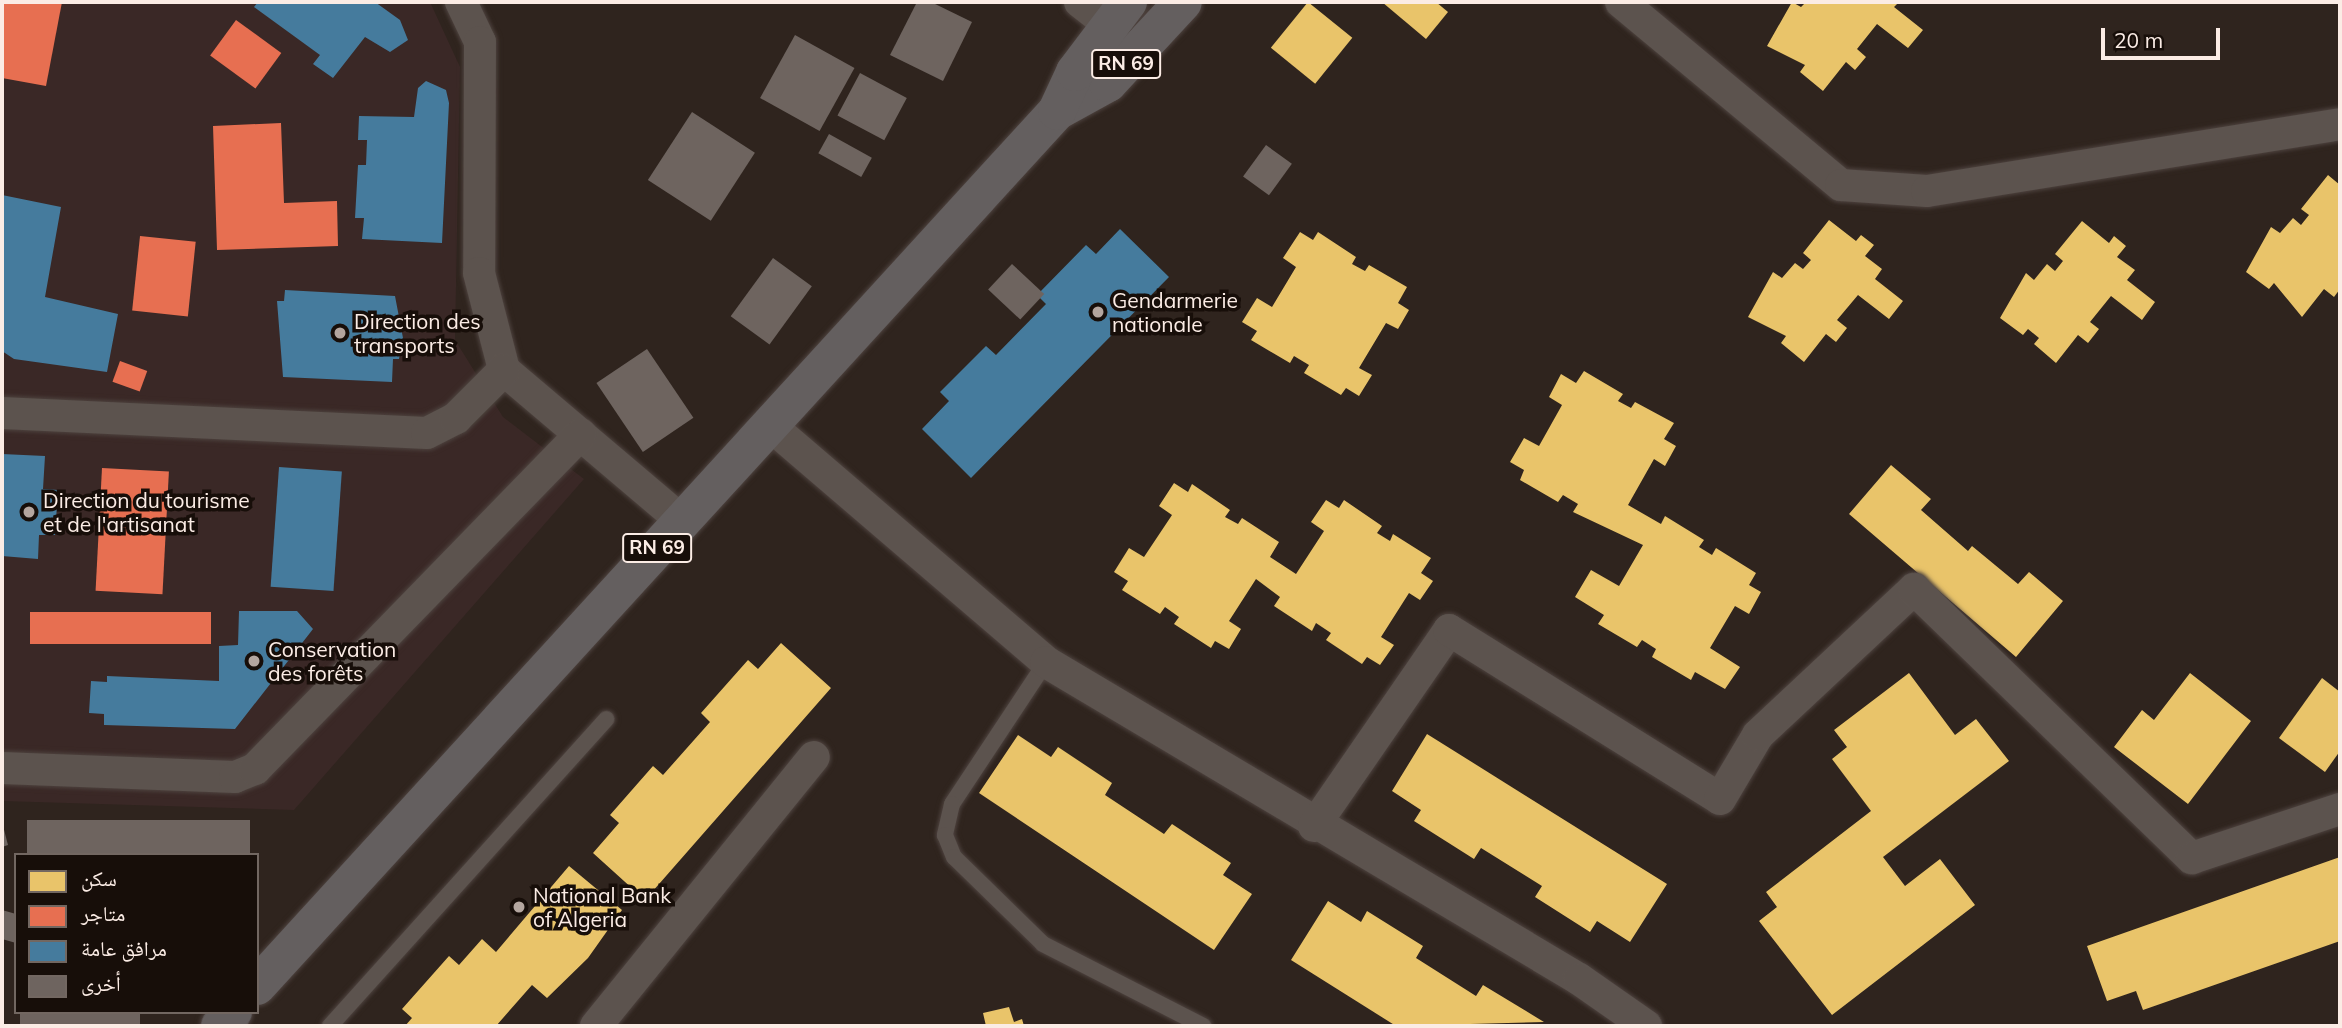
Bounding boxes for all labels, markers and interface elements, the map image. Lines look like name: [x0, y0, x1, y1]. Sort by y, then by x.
scale bar: [2104, 14, 2223, 58]
text: 20 m: [2114, 27, 2163, 53]
road number: RN 69: [1091, 48, 1161, 80]
place label: Gendarmerie nationale: [1112, 287, 1238, 337]
marker: Gendarmerie nationale: [1090, 304, 1106, 320]
place label: Direction des transports: [354, 308, 481, 358]
marker: Direction des transports: [332, 325, 348, 341]
place label: Direction du tourisme et de l'artisanat: [43, 487, 250, 537]
marker: Direction du tourisme et de l'artisanat: [21, 504, 37, 520]
road number: RN 69: [622, 533, 692, 564]
place label: Conservation des forêts: [268, 636, 396, 686]
marker: Conservation des forêts: [246, 653, 262, 669]
legend: [14, 853, 259, 1014]
text: سكن: [81, 865, 117, 891]
place label: National Bank of Algeria: [533, 882, 671, 932]
marker: National Bank of Algeria: [511, 899, 527, 915]
text: متاجر: [81, 900, 125, 926]
text: مرافق عامة: [81, 935, 167, 961]
text: أخرى: [81, 970, 121, 996]

